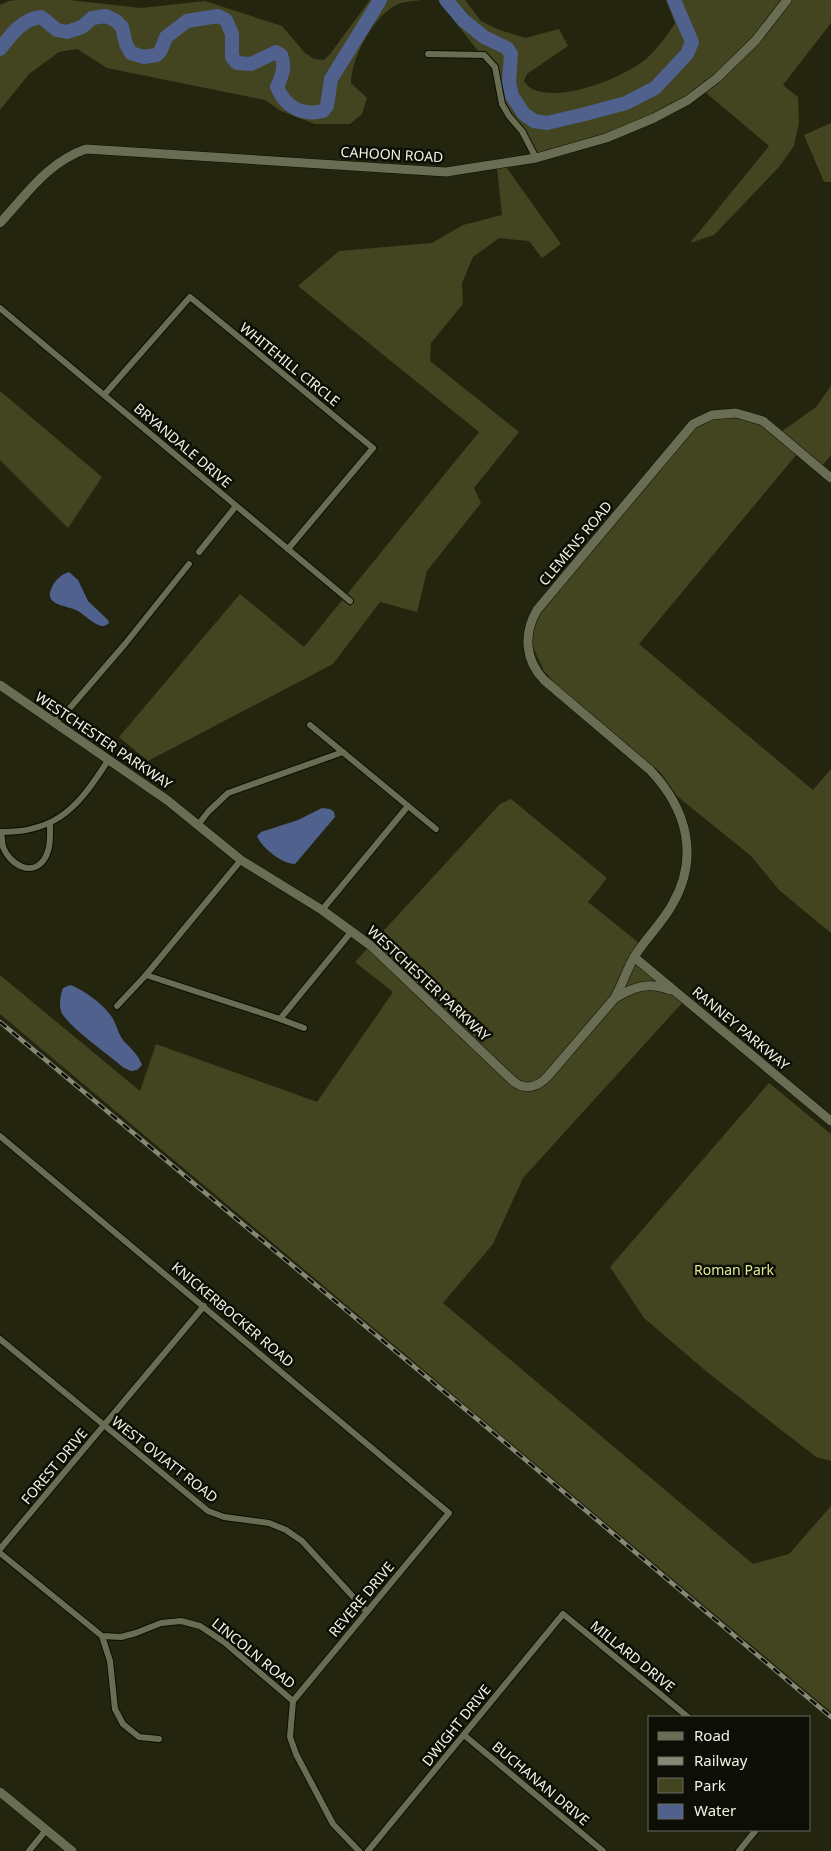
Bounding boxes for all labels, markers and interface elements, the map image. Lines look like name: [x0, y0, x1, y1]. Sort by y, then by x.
street label: CAHOON ROAD: [340, 142, 444, 166]
street label: WHITEHILL CIRCLE: [236, 318, 344, 410]
street label: BRYANDALE DRIVE: [130, 399, 236, 491]
street label: CLEMENS ROAD: [534, 497, 616, 589]
street label: WESTCHESTER PARKWAY: [32, 687, 176, 793]
street label: WESTCHESTER PARKWAY: [364, 921, 494, 1045]
street label: RANNEY PARKWAY: [689, 982, 793, 1074]
street label: KNICKERBOCKER ROAD: [168, 1257, 298, 1371]
park label: Roman Park: [694, 1260, 775, 1279]
street label: WEST OVIATT ROAD: [108, 1412, 222, 1506]
street label: FOREST DRIVE: [17, 1424, 91, 1508]
street label: REVERE DRIVE: [324, 1557, 398, 1641]
street label: LINCOLN ROAD: [208, 1613, 300, 1693]
street label: MILLARD DRIVE: [587, 1616, 679, 1696]
street label: DWIGHT DRIVE: [417, 1680, 495, 1770]
legend: [648, 1716, 811, 1831]
text: Road: [694, 1725, 730, 1745]
street label: BUCHANAN DRIVE: [488, 1737, 594, 1829]
text: Railway: [694, 1750, 748, 1770]
text: Park: [694, 1775, 726, 1795]
text: Water: [694, 1800, 736, 1820]

